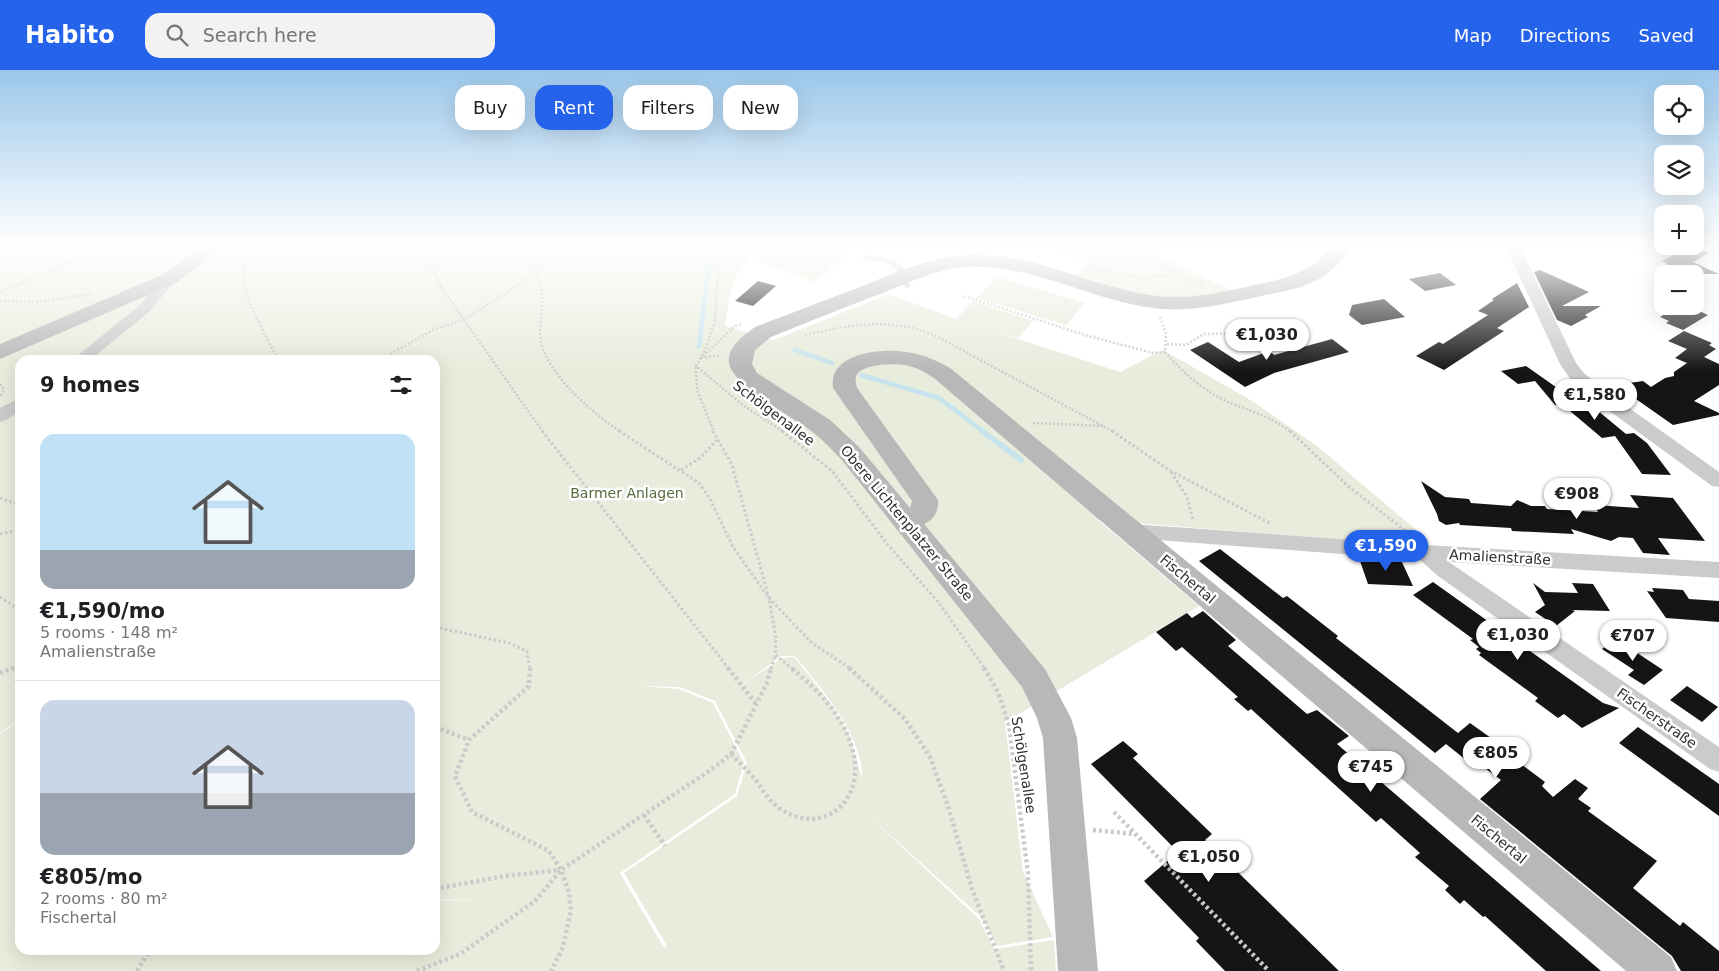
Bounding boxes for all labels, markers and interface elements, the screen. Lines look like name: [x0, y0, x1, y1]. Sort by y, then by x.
search box: [145, 13, 495, 58]
text: Habito: [25, 21, 115, 49]
icon: search: [163, 21, 191, 49]
text: Search here: [203, 24, 317, 46]
text: Map: [1454, 25, 1492, 46]
text: Directions: [1520, 25, 1610, 46]
text: Saved: [1638, 25, 1694, 46]
chip: Buy: [455, 85, 525, 130]
chip: Rent: [535, 85, 613, 130]
chip: Filters: [623, 85, 713, 130]
chip: New: [723, 85, 798, 130]
map controls: [1654, 85, 1704, 315]
button: locate: [1654, 85, 1704, 135]
button: layers: [1654, 145, 1704, 195]
button: +: [1654, 205, 1704, 255]
button: −: [1654, 265, 1704, 315]
pin: €1,030: [1226, 318, 1308, 361]
text: €1,030: [1236, 325, 1298, 344]
icon: filters: [387, 371, 415, 399]
text: 9 homes: [40, 373, 140, 397]
street label: Schölgenallee: [730, 377, 818, 449]
pin: €1,580: [1554, 378, 1636, 421]
text: €1,580: [1564, 385, 1626, 404]
street label: Obere Lichtenplatzer Straße: [837, 442, 977, 604]
icon: home: [183, 467, 273, 557]
pin: €908: [1547, 478, 1607, 520]
text: €908: [1555, 484, 1599, 503]
park label: Barmer Anlagen: [570, 485, 684, 501]
pin: €1,590: [1345, 530, 1427, 572]
text: €1,590: [1355, 536, 1417, 555]
street label: Amalienstraße: [1449, 546, 1551, 568]
street label: Fischertal: [1157, 551, 1219, 607]
text: €1,590/mo: [40, 599, 165, 623]
pin: €1,030: [1477, 618, 1559, 661]
pin: €707: [1603, 620, 1663, 662]
text: 5 rooms · 148 m²: [40, 623, 178, 642]
text: €1,030: [1487, 625, 1549, 644]
text: €707: [1611, 626, 1655, 645]
text: Amalienstraße: [40, 642, 156, 661]
street label: Fischerstraße: [1614, 685, 1700, 751]
street label: Schölgenallee: [1008, 715, 1040, 815]
icon: home: [183, 732, 273, 822]
pin: €805: [1466, 736, 1526, 779]
text: €805: [1474, 743, 1518, 762]
pin: €745: [1341, 750, 1401, 793]
text: €745: [1349, 757, 1393, 776]
street label: Fischertal: [1468, 811, 1530, 867]
pin: €1,050: [1168, 840, 1250, 883]
text: €1,050: [1178, 847, 1240, 866]
text: €805/mo: [40, 865, 142, 889]
text: 2 rooms · 80 m²: [40, 889, 168, 908]
text: Fischertal: [40, 908, 117, 927]

